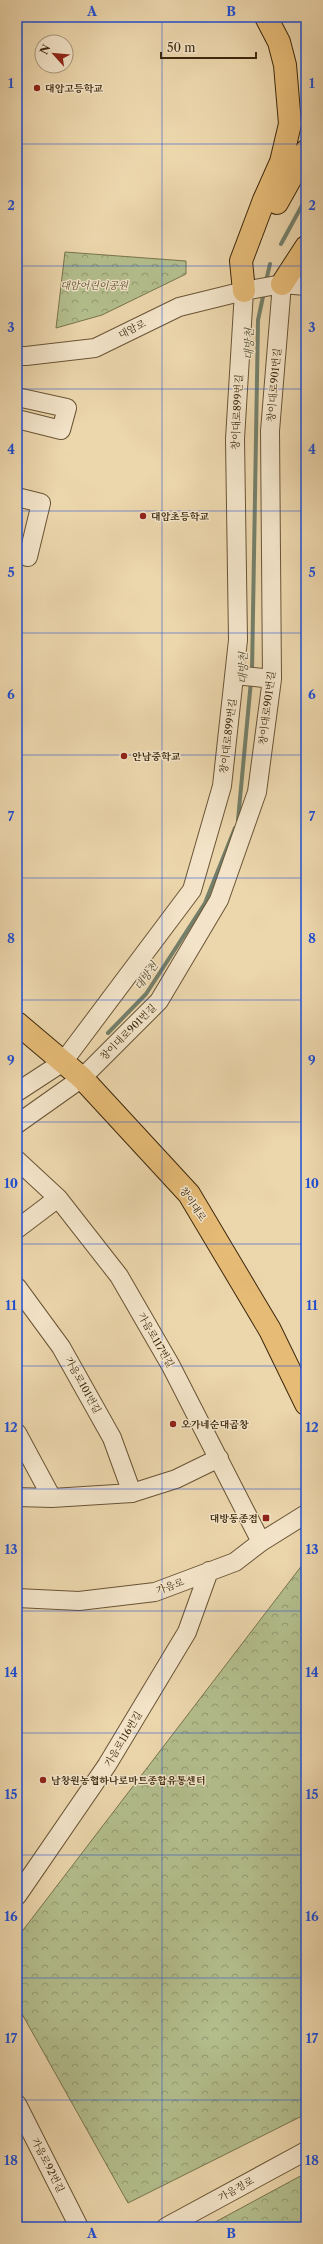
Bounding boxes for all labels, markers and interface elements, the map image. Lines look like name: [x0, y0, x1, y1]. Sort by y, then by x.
text: A: [86, 3, 98, 19]
text: B: [226, 3, 236, 19]
north arrow: [34, 34, 74, 74]
scale bar: [161, 34, 256, 60]
text: 50 m: [167, 40, 196, 55]
text: N: [37, 42, 54, 57]
text: 1: [8, 75, 14, 91]
text: 1: [309, 75, 315, 91]
place label: 대암고등학교: [45, 82, 103, 95]
marker: 대암고등학교: [32, 83, 42, 93]
text: 2: [7, 197, 15, 213]
text: 2: [308, 197, 316, 213]
park label: 대암어린이공원: [60, 279, 129, 292]
street label: 대암로: [116, 316, 148, 341]
text: 3: [7, 319, 15, 335]
text: 3: [308, 319, 316, 335]
water label: 대방천: [242, 327, 256, 360]
street label: 창이대로901번길: [264, 347, 284, 423]
street label: 창이대로899번길: [229, 374, 245, 450]
text: 4: [7, 441, 15, 457]
text: 4: [308, 441, 316, 457]
place label: 대암초등학교: [151, 510, 209, 523]
marker: 대암초등학교: [138, 511, 148, 521]
text: 5: [7, 564, 15, 580]
text: 5: [308, 564, 316, 580]
water label: 대방천: [236, 651, 250, 684]
street label: 창이대로901번길: [256, 670, 278, 746]
text: 6: [7, 686, 15, 702]
text: 6: [308, 686, 316, 702]
street label: 창이대로899번길: [217, 698, 239, 774]
place label: 안남중학교: [132, 750, 181, 763]
marker: 안남중학교: [119, 751, 129, 761]
text: 7: [8, 808, 15, 824]
text: 7: [309, 808, 316, 824]
text: 8: [7, 930, 15, 946]
text: 8: [308, 930, 316, 946]
water label: 대방천: [131, 958, 162, 993]
street label: 창이대로901번길: [97, 1001, 159, 1063]
text: 9: [7, 1052, 15, 1068]
text: 9: [308, 1052, 316, 1068]
text: 10: [4, 1175, 18, 1191]
text: 10: [305, 1175, 319, 1191]
street label: 창이대로: [177, 1184, 209, 1224]
text: 11: [5, 1297, 17, 1313]
text: 11: [306, 1297, 318, 1313]
street label: 가음로117번길: [135, 1310, 177, 1370]
street label: 가음로101번길: [62, 1354, 104, 1416]
place label: 오가네순대곱창: [181, 1418, 249, 1431]
text: 12: [4, 1419, 18, 1435]
marker: 오가네순대곱창: [168, 1419, 178, 1429]
text: 12: [305, 1419, 319, 1435]
place label: 대방동종점: [210, 1512, 258, 1525]
marker: 대방동종점: [261, 1513, 271, 1523]
text: 13: [4, 1541, 18, 1557]
text: 13: [305, 1541, 319, 1557]
street label: 가음로: [154, 1575, 186, 1597]
text: 14: [4, 1664, 18, 1680]
text: 14: [305, 1664, 319, 1680]
street label: 가음로116번길: [101, 1709, 145, 1769]
place label: 남창원농협하나로마트종합유통센터: [51, 1774, 206, 1787]
marker: 남창원농협하나로마트종합유통센터: [38, 1775, 48, 1785]
text: 15: [4, 1786, 18, 1802]
text: 15: [305, 1786, 319, 1802]
text: 16: [4, 1908, 18, 1924]
text: 16: [305, 1908, 319, 1924]
text: 17: [5, 2030, 18, 2046]
text: 17: [306, 2030, 319, 2046]
street label: 가음로92번길: [29, 2135, 67, 2195]
text: 18: [4, 2152, 18, 2168]
text: 18: [305, 2152, 319, 2168]
street label: 가음정로: [216, 2174, 256, 2204]
text: A: [86, 2225, 98, 2241]
text: B: [226, 2225, 236, 2241]

